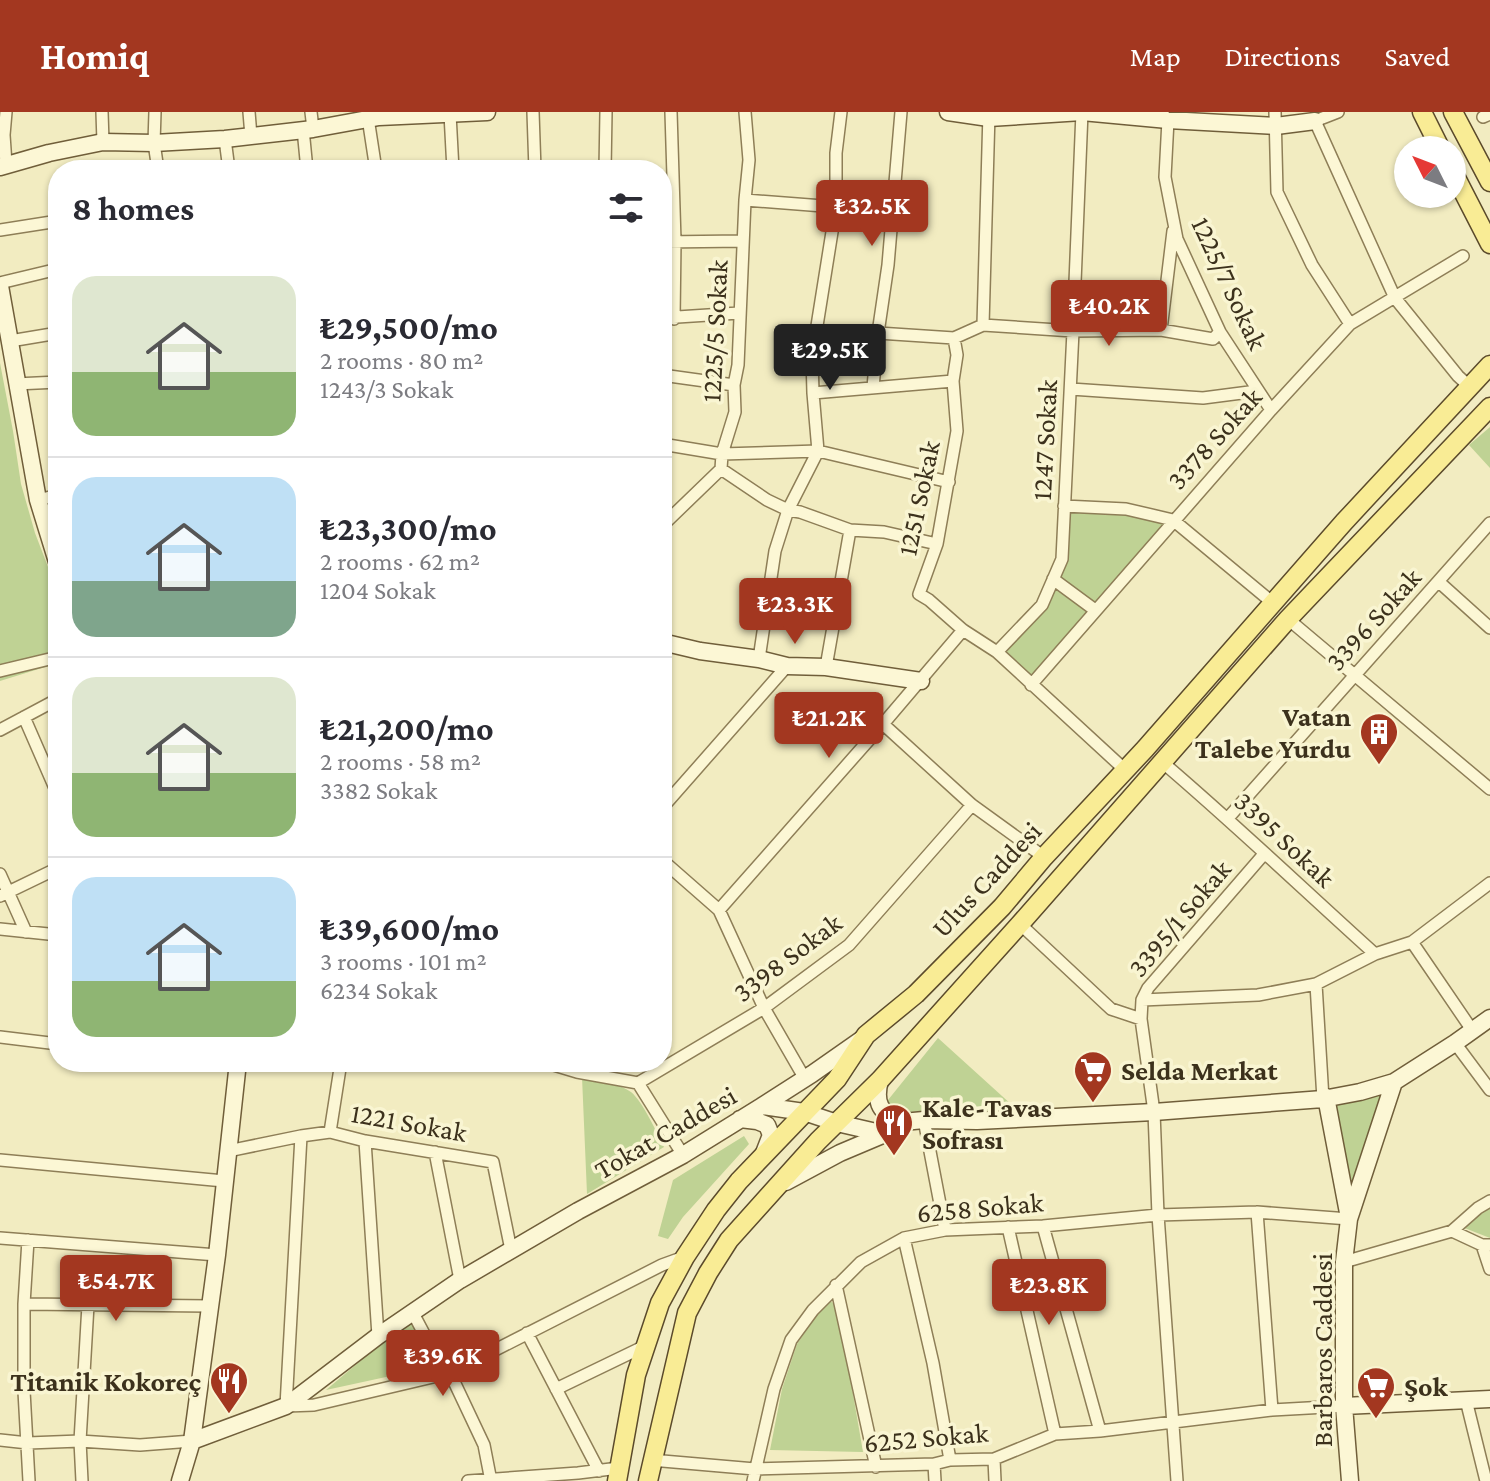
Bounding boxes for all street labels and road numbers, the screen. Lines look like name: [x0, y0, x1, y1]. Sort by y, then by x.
street label: 1225/7 Sokak: [1185, 212, 1274, 355]
street label: 1225/5 Sokak: [695, 258, 734, 403]
street label: 1247 Sokak: [1026, 378, 1063, 501]
street label: 3378 Sokak: [1161, 381, 1268, 495]
street label: 1251 Sokak: [891, 437, 946, 558]
street label: 3396 Sokak: [1320, 561, 1428, 677]
street label: 3395 Sokak: [1228, 785, 1341, 894]
street label: Ulus Caddesi: [925, 815, 1048, 943]
street label: 3395/1 Sokak: [1122, 853, 1238, 983]
street label: 3398 Sokak: [727, 906, 848, 1008]
street label: Tokat Caddesi: [589, 1079, 741, 1185]
street label: 1221 Sokak: [349, 1097, 470, 1148]
street label: 6258 Sokak: [915, 1186, 1045, 1228]
street label: Barbaros Caddesi: [1307, 1253, 1338, 1447]
street label: 6252 Sokak: [863, 1417, 990, 1458]

